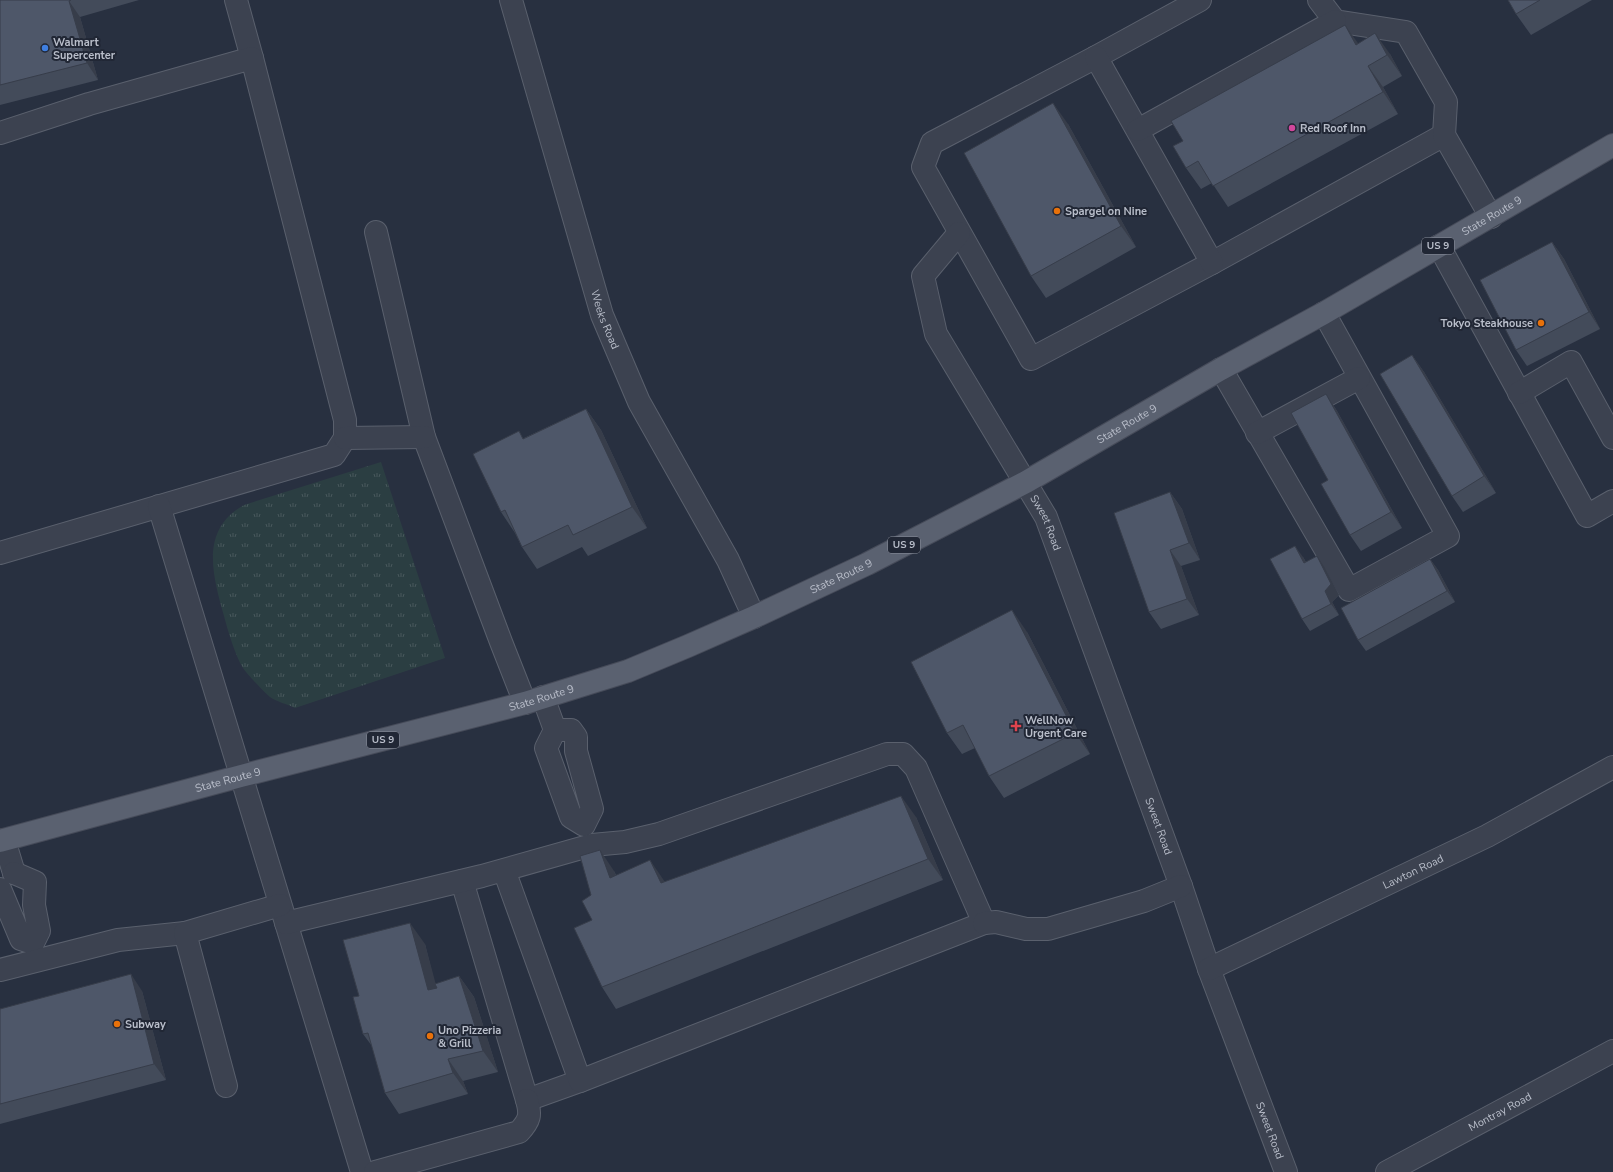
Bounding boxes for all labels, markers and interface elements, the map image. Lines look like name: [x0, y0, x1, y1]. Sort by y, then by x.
place label: Walmart Supercenter: [53, 35, 116, 63]
marker: Walmart Supercenter: [40, 43, 50, 53]
place label: Red Roof Inn: [1300, 121, 1366, 136]
marker: Red Roof Inn: [1287, 123, 1297, 133]
street label: State Route 9: [1459, 192, 1525, 239]
place label: Spargel on Nine: [1065, 204, 1147, 219]
marker: Spargel on Nine: [1052, 206, 1062, 216]
road number: US 9: [1422, 238, 1454, 254]
street label: Weeks Road: [588, 288, 623, 351]
place label: Tokyo Steakhouse: [1441, 316, 1533, 331]
marker: Tokyo Steakhouse: [1536, 318, 1546, 328]
street label: State Route 9: [1094, 400, 1160, 447]
street label: Sweet Road: [1027, 492, 1065, 552]
road number: US 9: [888, 537, 920, 553]
street label: State Route 9: [807, 555, 875, 597]
street label: State Route 9: [507, 681, 576, 714]
place label: WellNow Urgent Care: [1025, 713, 1087, 741]
marker: WellNow Urgent Care: [1010, 720, 1022, 732]
road number: US 9: [367, 732, 399, 748]
street label: State Route 9: [193, 764, 262, 796]
street label: Sweet Road: [1142, 795, 1176, 857]
street label: Lawton Road: [1380, 851, 1446, 892]
place label: Subway: [125, 1017, 166, 1032]
marker: Subway: [112, 1019, 122, 1029]
place label: Uno Pizzeria & Grill: [438, 1023, 501, 1051]
marker: Uno Pizzeria & Grill: [425, 1031, 435, 1041]
street label: Montray Road: [1466, 1089, 1534, 1135]
street label: Sweet Road: [1253, 1100, 1288, 1161]

